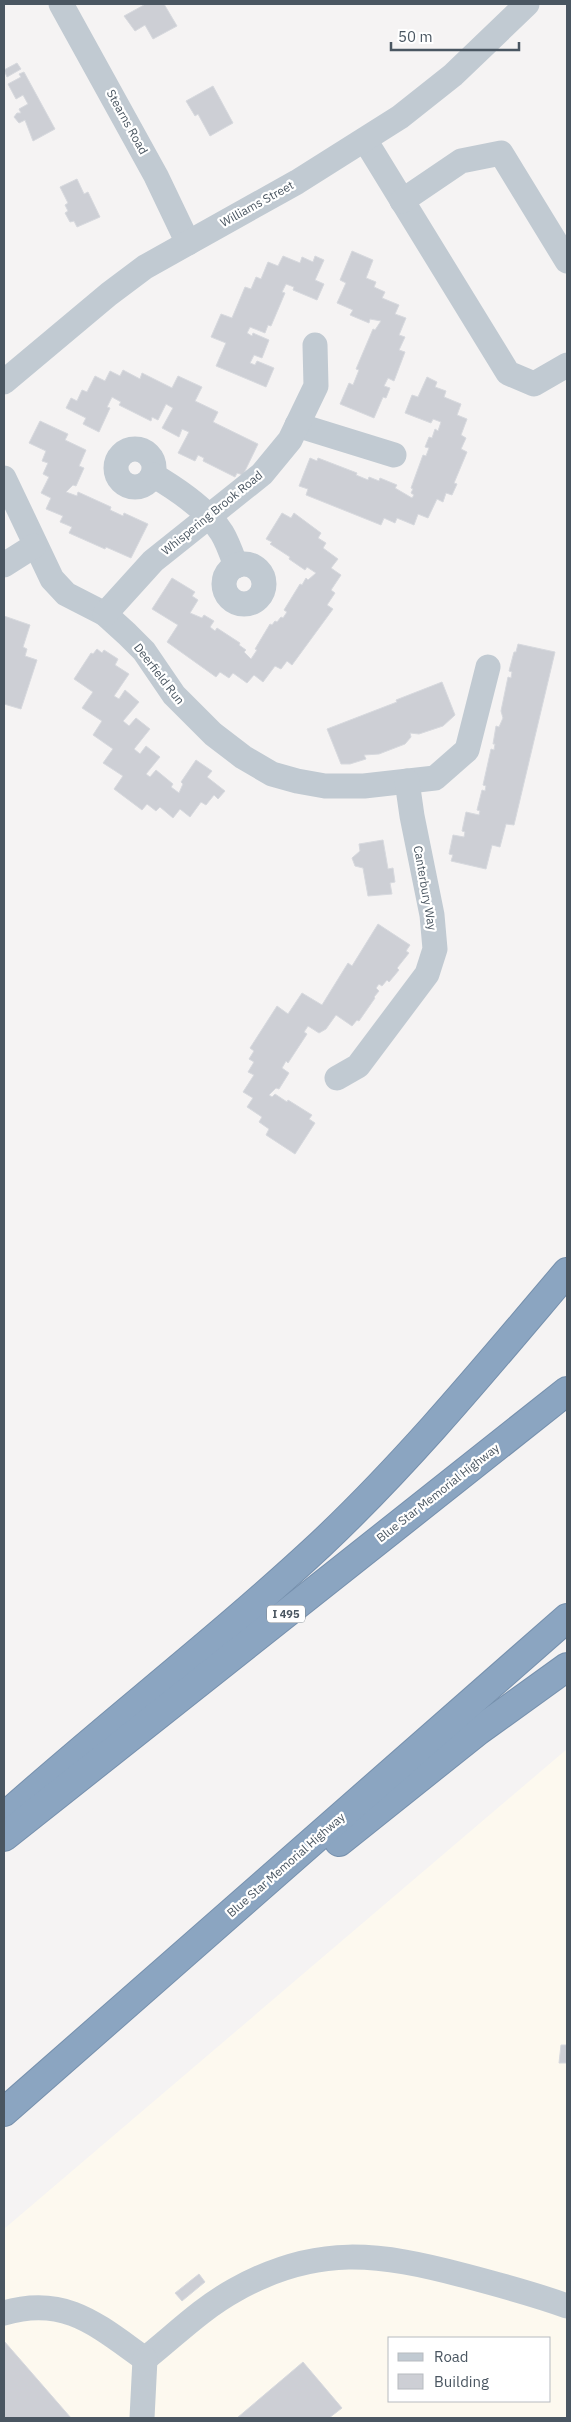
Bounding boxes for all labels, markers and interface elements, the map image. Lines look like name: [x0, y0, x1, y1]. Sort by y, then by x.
scale bar: [391, 20, 518, 52]
text: 50 m: [398, 27, 433, 46]
street label: Stearns Road: [104, 87, 151, 157]
street label: Williams Street: [217, 177, 296, 230]
street label: Whispering Brook Road: [158, 467, 265, 558]
street label: Deerfield Run: [131, 640, 188, 707]
street label: Canterbury Way: [411, 844, 440, 932]
street label: Blue Star Memorial Highway: [373, 1440, 502, 1545]
road number: I 495: [267, 1606, 305, 1622]
street label: Blue Star Memorial Highway: [224, 1809, 348, 1920]
legend: [388, 2337, 551, 2402]
text: Road: [434, 2347, 469, 2366]
text: Building: [434, 2372, 489, 2391]

